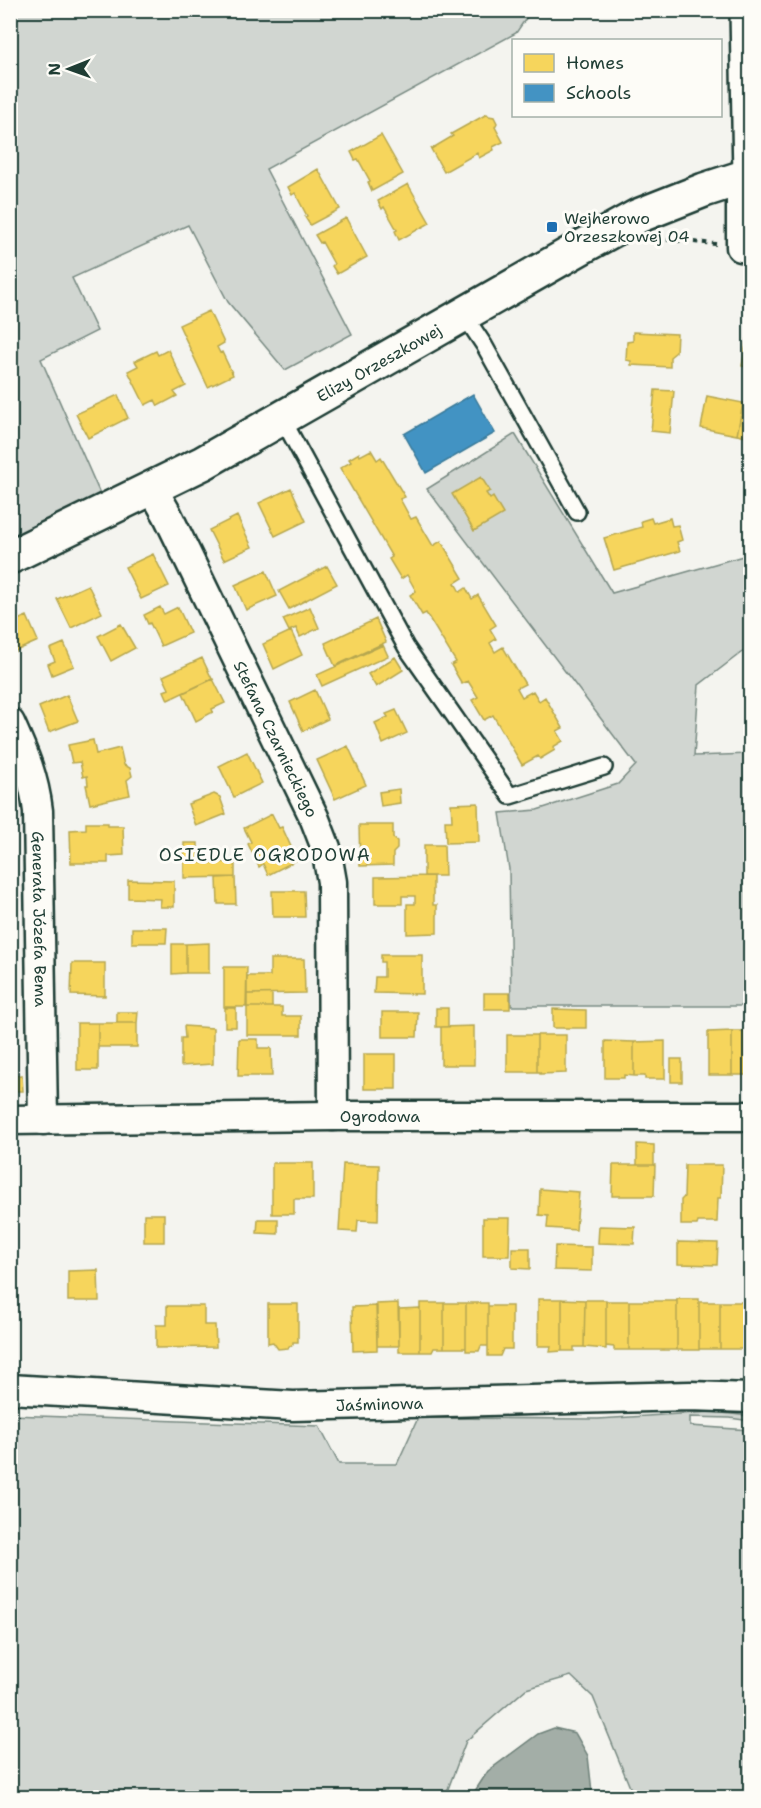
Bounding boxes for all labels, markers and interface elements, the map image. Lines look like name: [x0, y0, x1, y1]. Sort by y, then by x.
north arrow: [39, 39, 99, 99]
legend: [512, 39, 722, 117]
text: Homes: [566, 51, 624, 75]
text: N: [44, 63, 65, 76]
text: Schools: [566, 81, 632, 105]
place label: Wejherowo Orzeszkowej 04: [564, 208, 689, 247]
marker: Wejherowo Orzeszkowej 04: [545, 220, 559, 234]
street label: Elizy Orzeszkowej: [313, 319, 445, 407]
street label: Stefana Czarnieckiego: [229, 657, 323, 821]
street label: Generała Józefa Bema: [27, 831, 51, 1007]
district label: OSIEDLE OGRODOWA: [159, 843, 371, 867]
street label: Ogrodowa: [340, 1106, 420, 1127]
street label: Jaśminowa: [335, 1393, 424, 1416]

